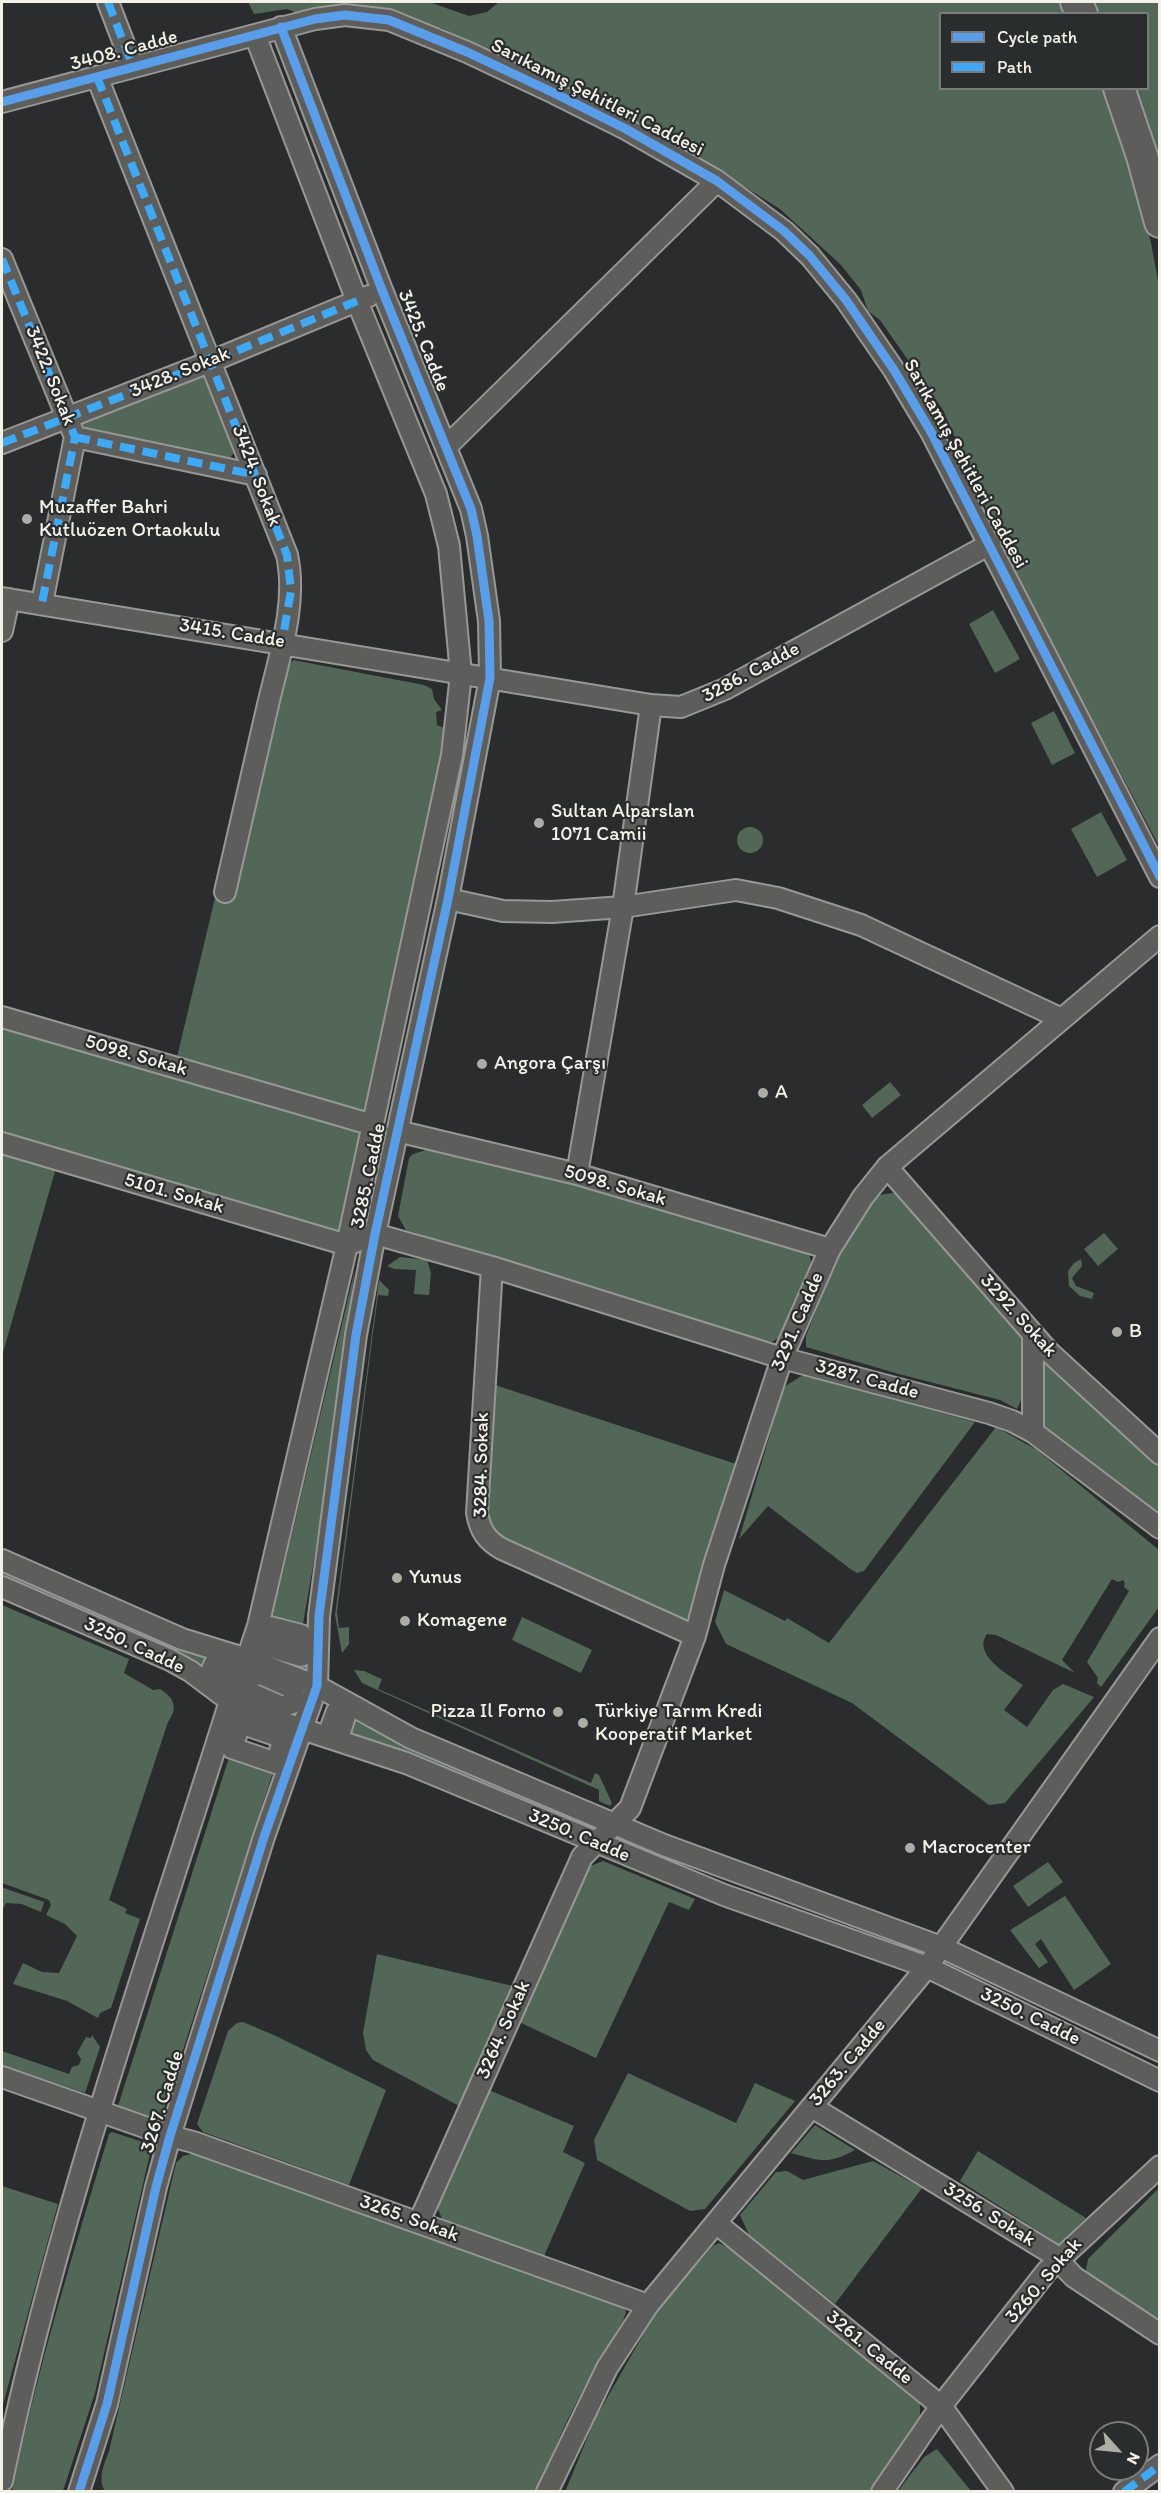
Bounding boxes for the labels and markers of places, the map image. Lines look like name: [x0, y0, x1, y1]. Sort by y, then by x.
place label: Muzaffer Bahri Kutluözen Ortaokulu: [39, 496, 220, 543]
marker: Muzaffer Bahri Kutluözen Ortaokulu: [20, 512, 34, 526]
place label: Sultan Alparslan 1071 Camii: [551, 800, 695, 847]
marker: Sultan Alparslan 1071 Camii: [532, 816, 546, 830]
place label: Angora Çarşı: [494, 1052, 606, 1076]
marker: Angora Çarşı: [475, 1057, 489, 1071]
place label: A: [775, 1081, 788, 1105]
marker: A: [756, 1086, 770, 1100]
place label: B: [1129, 1320, 1142, 1344]
marker: B: [1110, 1325, 1124, 1339]
place label: Yunus: [409, 1566, 462, 1590]
marker: Yunus: [390, 1571, 404, 1585]
place label: Komagene: [417, 1609, 507, 1633]
marker: Komagene: [398, 1614, 412, 1628]
place label: Pizza Il Forno: [431, 1700, 546, 1724]
place label: Türkiye Tarım Kredi Kooperatif Market: [595, 1700, 762, 1747]
marker: Pizza Il Forno: [551, 1705, 565, 1719]
marker: Türkiye Tarım Kredi Kooperatif Market: [576, 1716, 590, 1730]
place label: Macrocenter: [922, 1836, 1030, 1860]
marker: Macrocenter: [903, 1841, 917, 1855]

